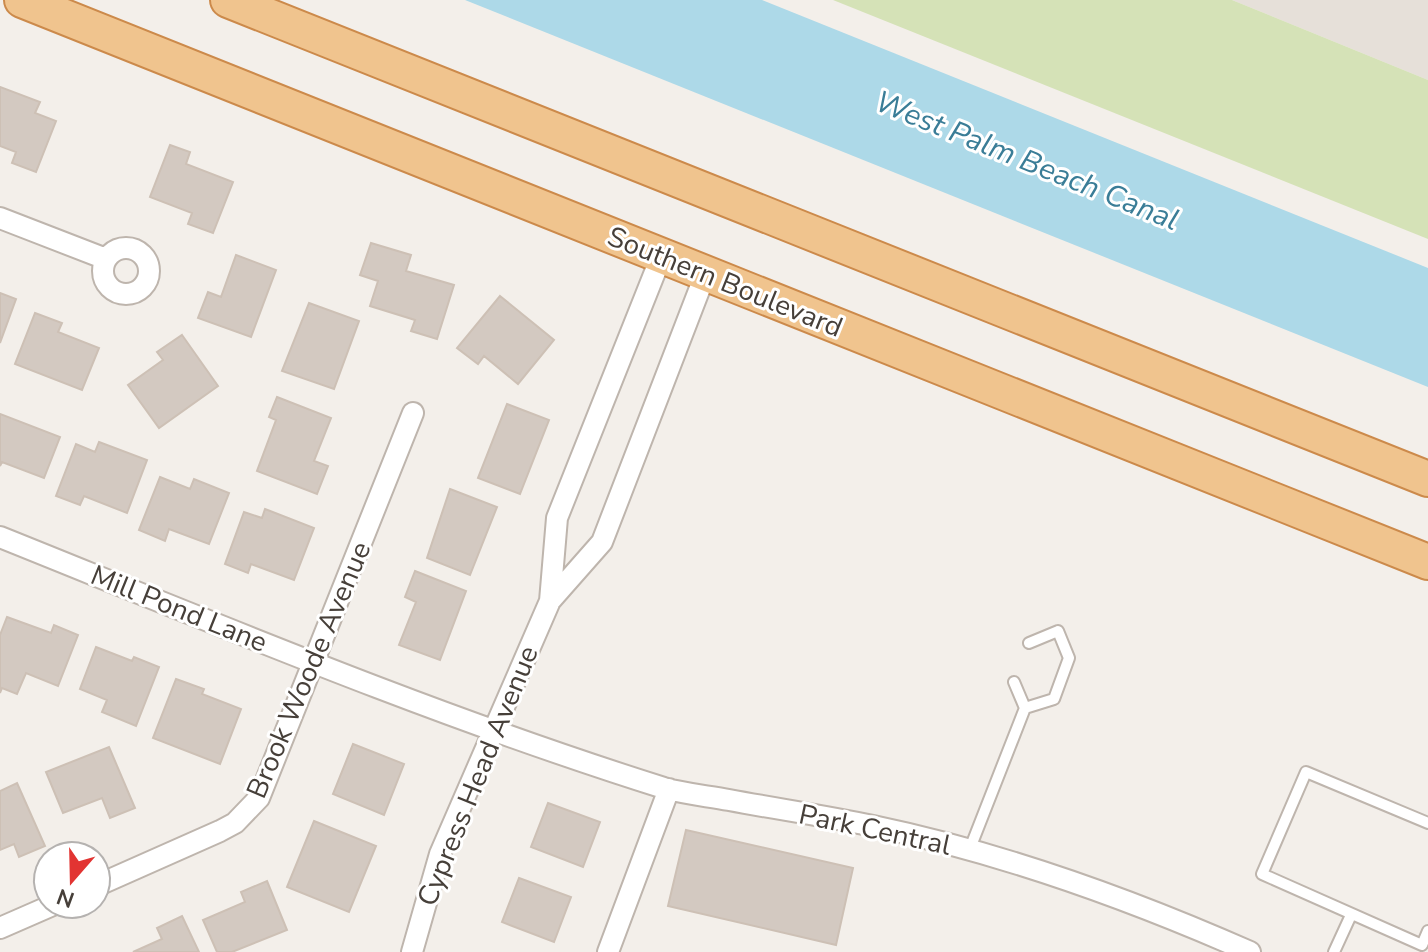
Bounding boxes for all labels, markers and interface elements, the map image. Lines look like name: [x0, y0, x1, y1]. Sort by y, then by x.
water label: West Palm Beach Canal: [869, 81, 1185, 241]
street label: Southern Boulevard: [602, 217, 848, 347]
street label: Brook Woode Avenue: [238, 536, 380, 804]
street label: Mill Pond Lane: [85, 556, 273, 662]
street label: Cypress Head Avenue: [408, 640, 548, 912]
street label: Park Central: [795, 795, 955, 865]
north arrow: [32, 840, 112, 920]
text: N: [53, 881, 78, 915]

